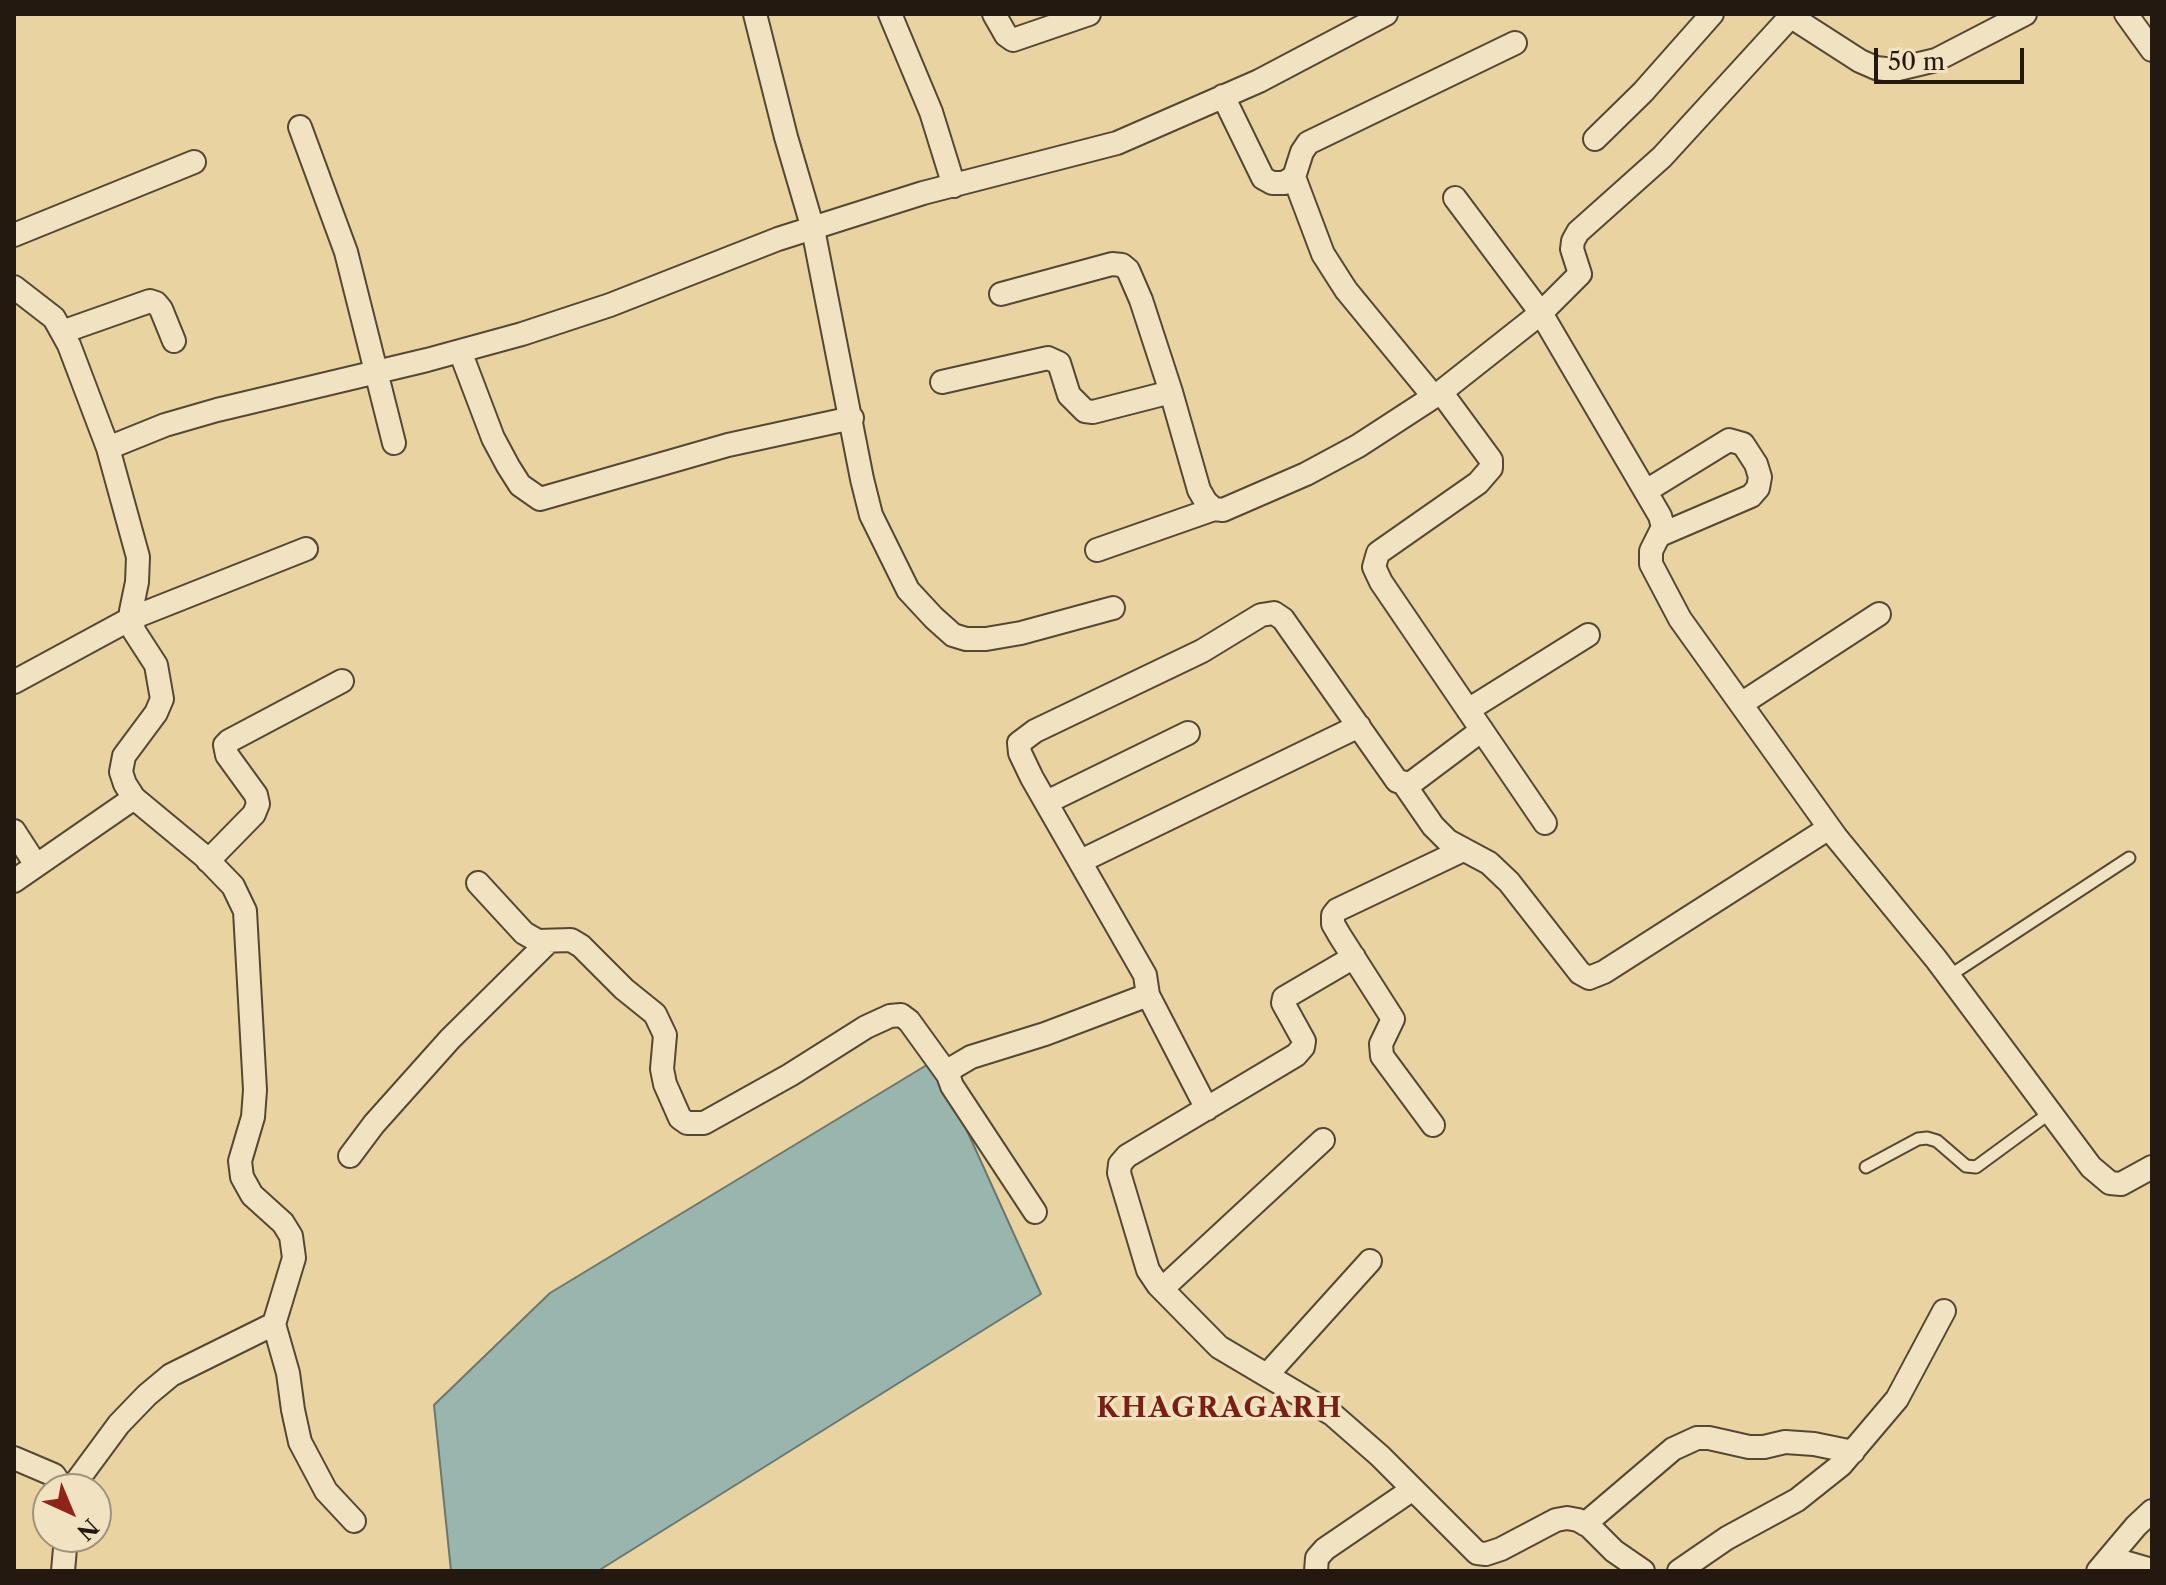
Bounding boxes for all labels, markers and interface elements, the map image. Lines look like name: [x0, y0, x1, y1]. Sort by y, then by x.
scale bar: [1878, 32, 2028, 82]
text: 50 m: [1888, 47, 1945, 76]
district label: KHAGRAGARH: [1097, 1392, 1343, 1426]
north arrow: [32, 1473, 112, 1553]
text: N: [71, 1513, 104, 1546]

